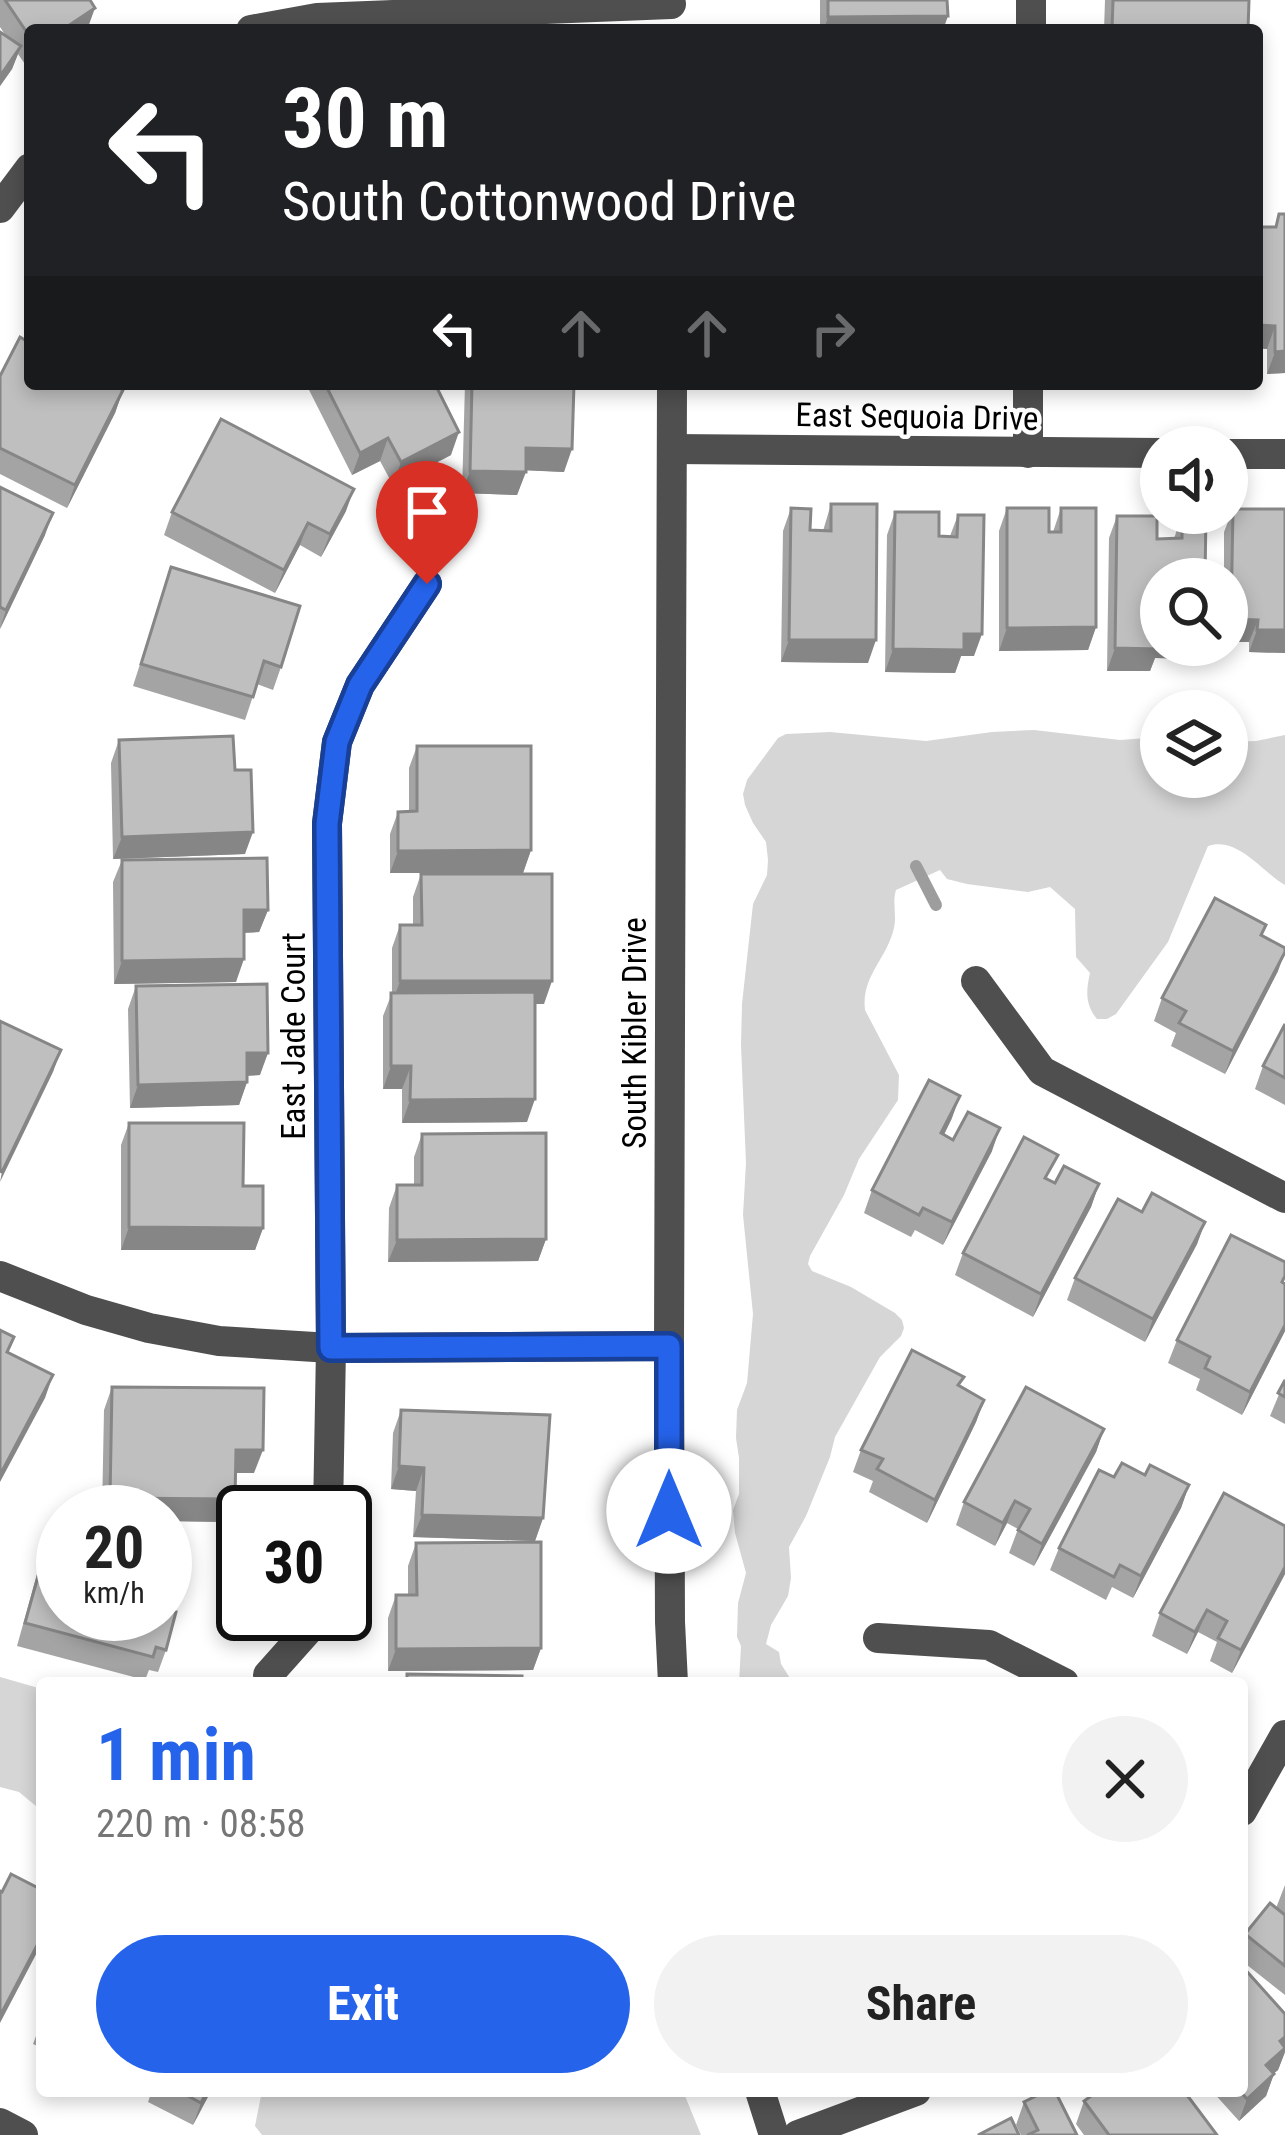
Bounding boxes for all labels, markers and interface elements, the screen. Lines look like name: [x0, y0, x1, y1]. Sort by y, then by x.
text: 30 m: [282, 69, 449, 168]
icon: left: [84, 72, 240, 228]
text: South Cottonwood Drive: [282, 170, 796, 233]
icon: left: [422, 300, 488, 366]
icon: ahead: [548, 300, 614, 366]
icon: ahead: [674, 300, 740, 366]
icon: right: [800, 300, 866, 366]
street label: East Sequoia Drive: [795, 395, 1039, 438]
map controls: [1140, 426, 1248, 798]
button: sound: [1140, 426, 1248, 534]
pin: [376, 461, 478, 584]
icon: arrive: [394, 479, 460, 545]
button: search: [1140, 558, 1248, 666]
button: layers: [1140, 690, 1248, 798]
street label: South Kibler Drive: [615, 917, 654, 1149]
street label: East Jade Court: [274, 932, 313, 1140]
position arrow: [606, 1448, 732, 1574]
speed limit sign: 30: [216, 1485, 372, 1641]
text: 20: [84, 1512, 144, 1583]
text: km/h: [83, 1575, 145, 1610]
text: 1 min: [96, 1713, 256, 1798]
button: close: [1062, 1716, 1188, 1842]
text: 220 m · 08:58: [96, 1801, 306, 1847]
button: Exit: [96, 1935, 630, 2073]
button: Share: [654, 1935, 1188, 2073]

